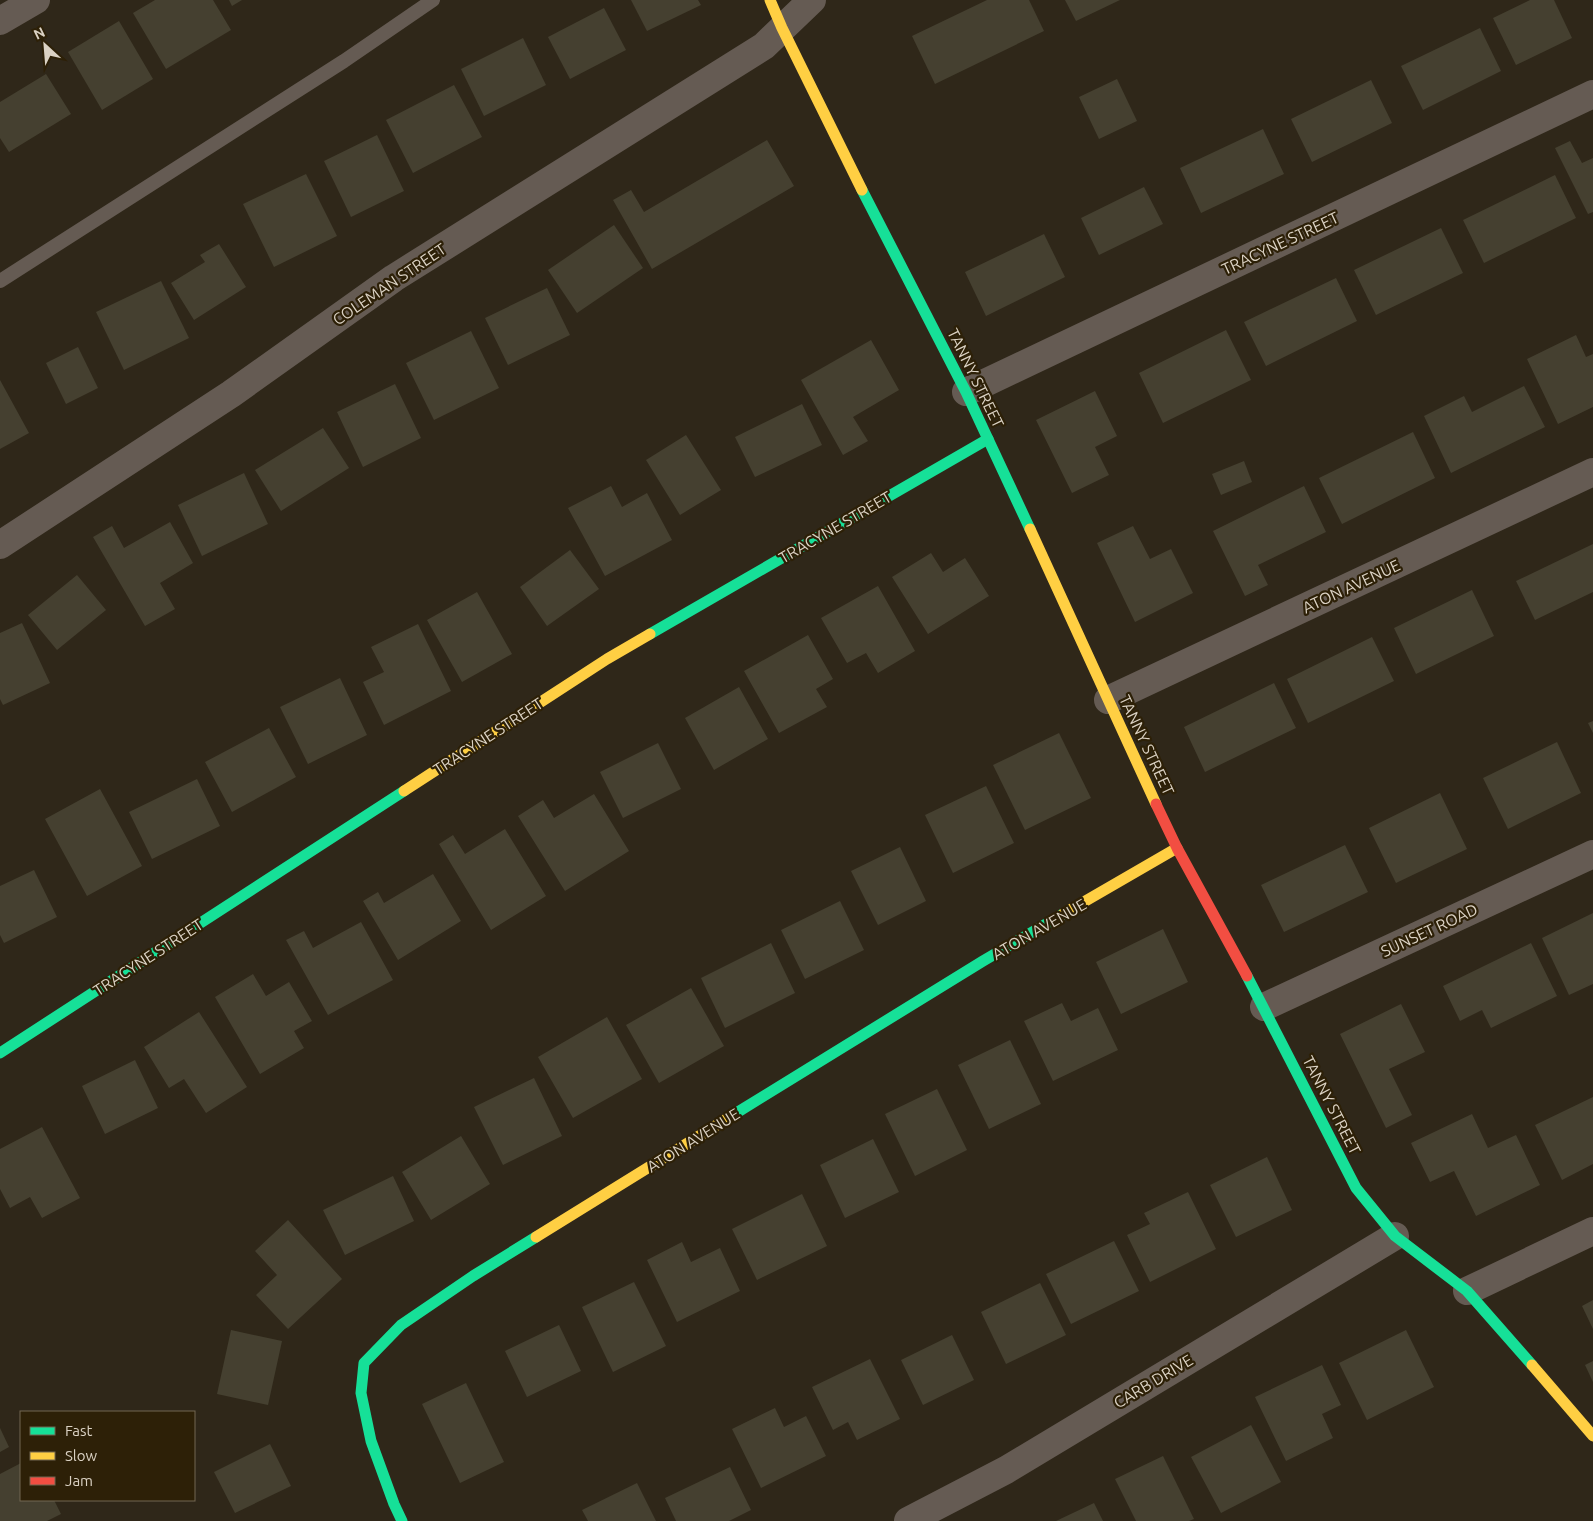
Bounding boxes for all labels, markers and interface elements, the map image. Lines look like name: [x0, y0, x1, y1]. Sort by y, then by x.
north arrow: [20, 20, 70, 70]
text: N: [31, 24, 48, 43]
street label: TRACYNE STREET: [1219, 208, 1341, 278]
street label: COLEMAN STREET: [329, 239, 449, 329]
street label: TANNY STREET: [944, 325, 1008, 431]
street label: TRACYNE STREET: [775, 487, 895, 567]
street label: ATON AVENUE: [1299, 556, 1403, 616]
street label: TANNY STREET: [1116, 692, 1178, 798]
street label: TRACYNE STREET: [430, 694, 546, 778]
street label: ATON AVENUE: [989, 895, 1089, 963]
street label: SUNSET ROAD: [1378, 900, 1480, 960]
street label: TRACYNE STREET: [90, 915, 206, 999]
street label: TANNY STREET: [1299, 1053, 1365, 1157]
street label: ATON AVENUE: [643, 1104, 743, 1176]
street label: CARB DRIVE: [1110, 1350, 1196, 1412]
legend: [20, 1411, 195, 1501]
text: Fast: [65, 1422, 93, 1439]
text: Slow: [65, 1447, 98, 1464]
text: Jam: [65, 1472, 93, 1489]

